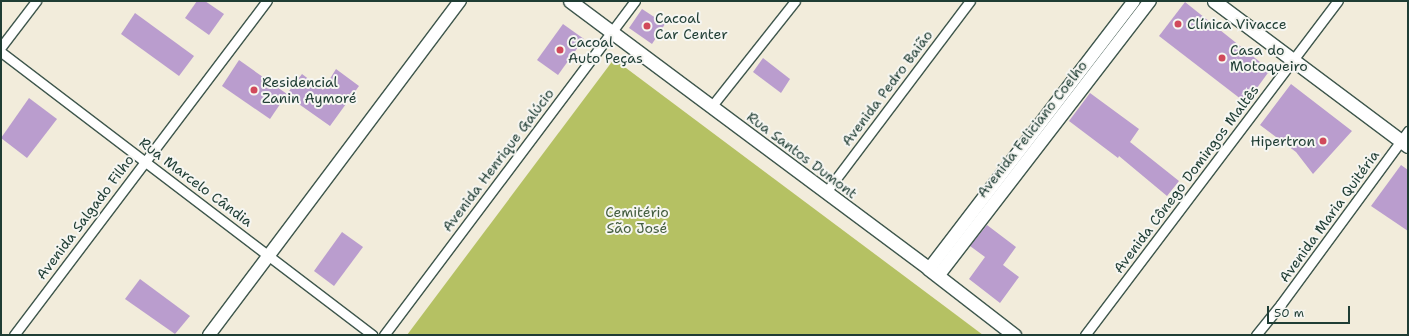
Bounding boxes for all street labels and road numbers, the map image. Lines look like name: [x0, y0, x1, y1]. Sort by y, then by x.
street label: Avenida Pedro Baião: [838, 27, 936, 149]
street label: Avenida Feliciano Coelho: [973, 57, 1091, 201]
street label: Avenida Cônego Domingos Maltês: [1110, 82, 1262, 276]
street label: Avenida Henrique Galúcio: [439, 85, 557, 235]
street label: Rua Santos Dumont: [744, 108, 860, 202]
street label: Rua Marcelo Cândia: [136, 134, 256, 230]
street label: Avenida Maria Quitéria: [1276, 147, 1382, 285]
street label: Avenida Salgado Filho: [33, 151, 137, 283]

